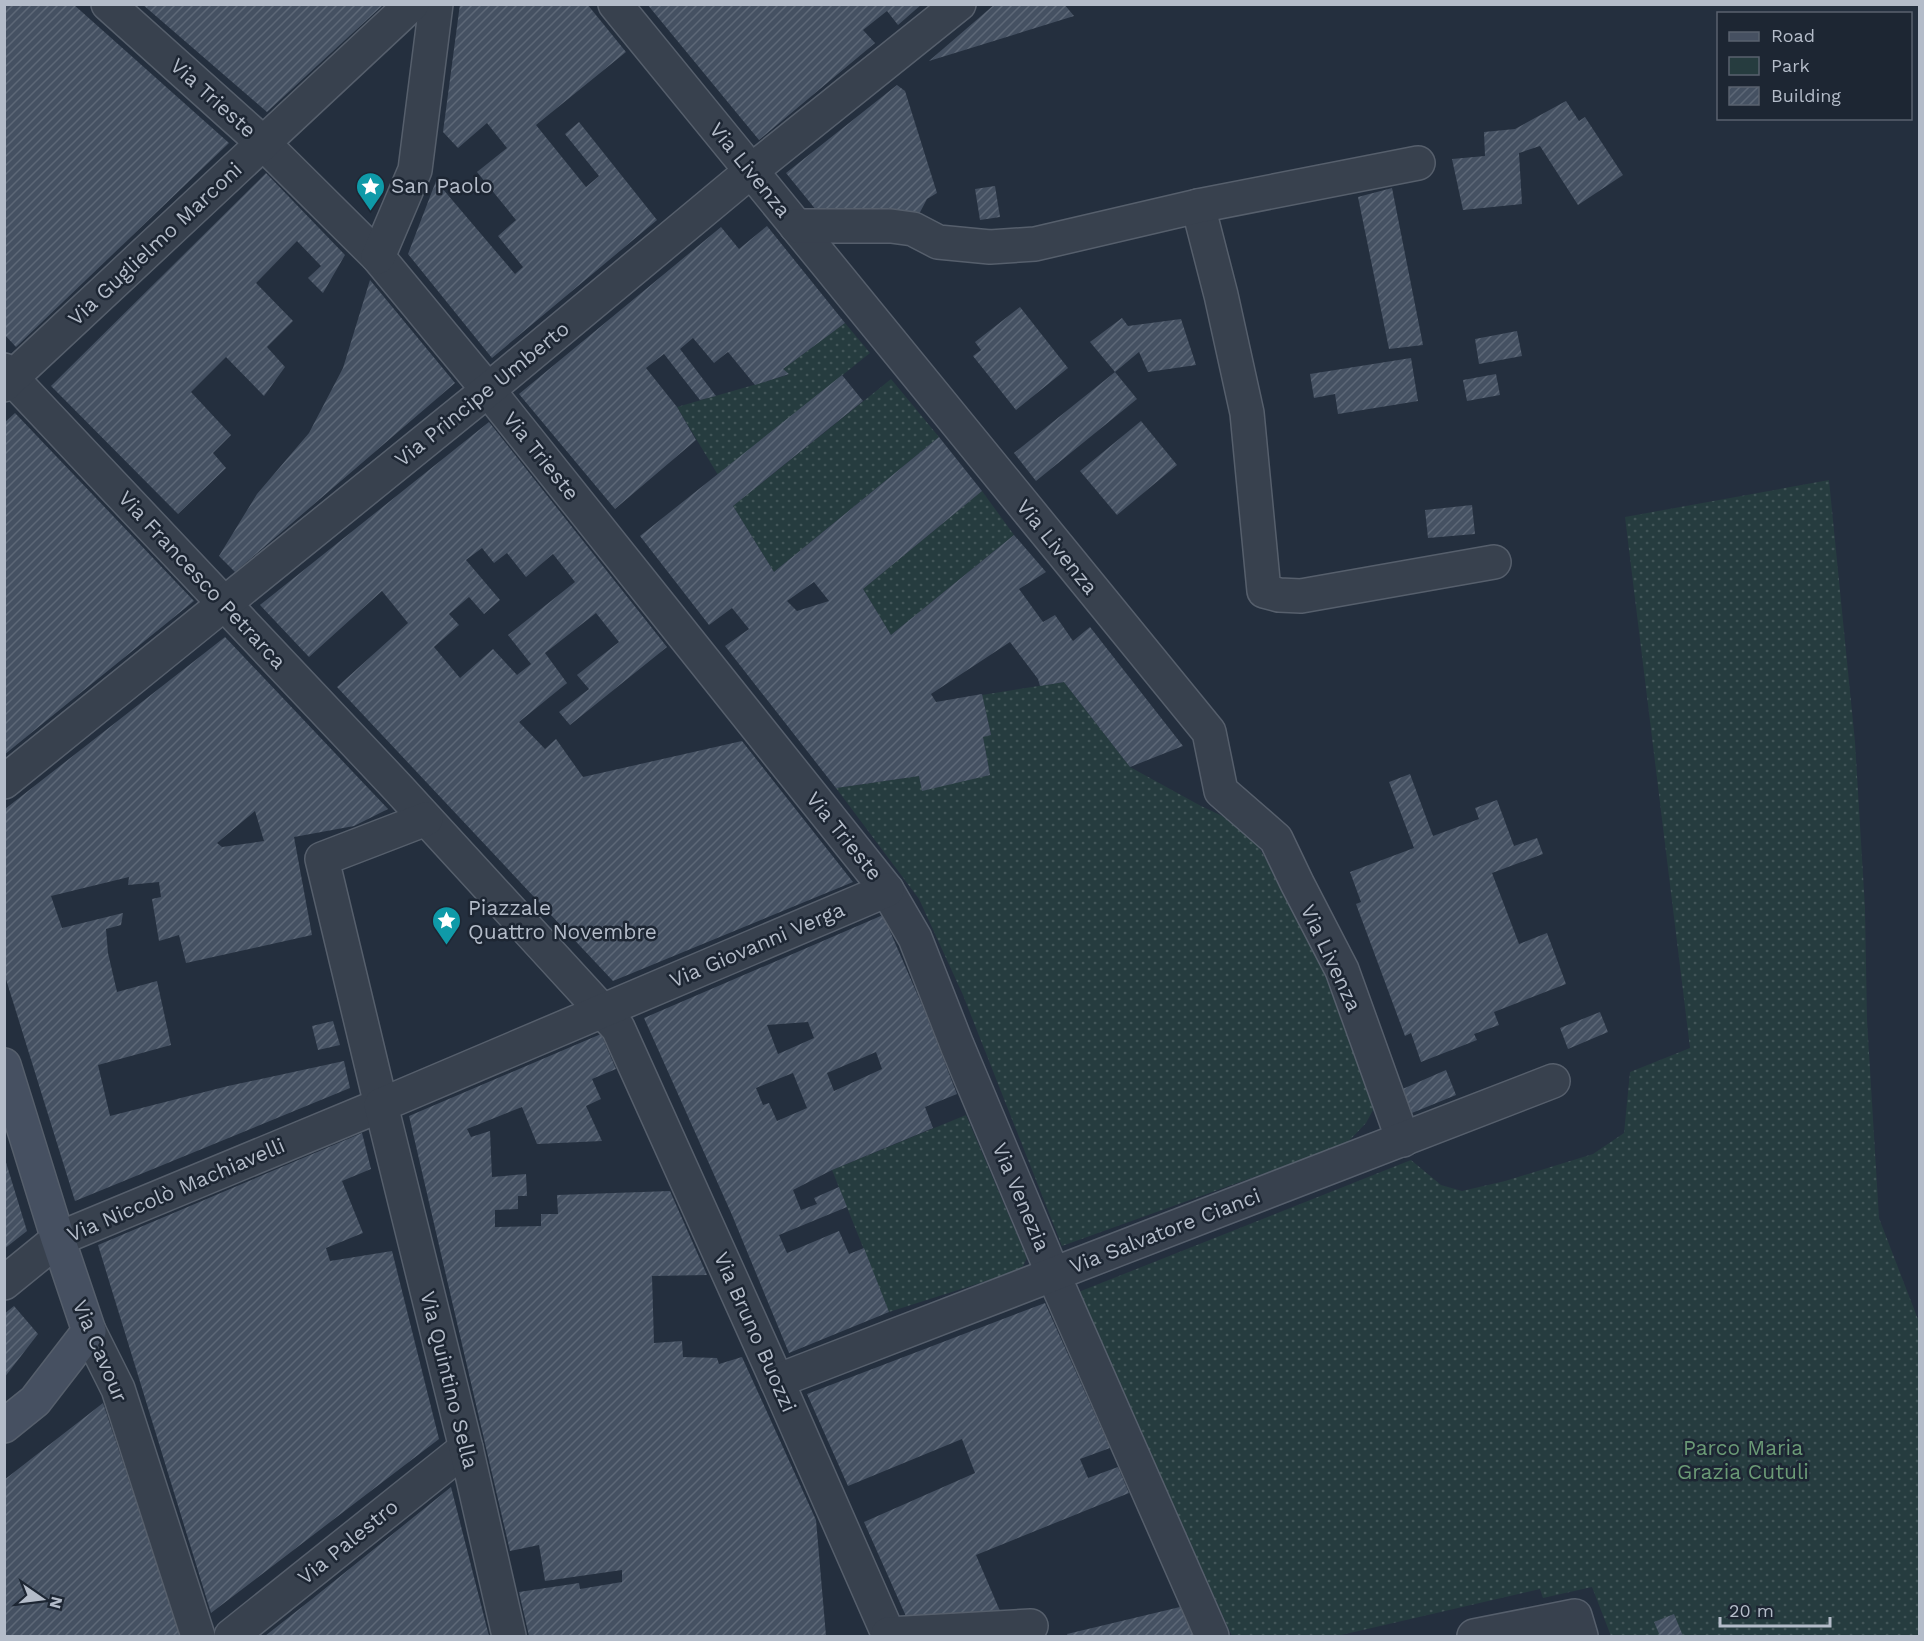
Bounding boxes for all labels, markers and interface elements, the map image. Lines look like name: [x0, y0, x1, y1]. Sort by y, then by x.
legend: [1717, 12, 1912, 120]
text: Road: [1771, 25, 1815, 46]
street label: Via Trieste: [165, 53, 261, 143]
text: Park: [1771, 55, 1810, 76]
text: Building: [1771, 85, 1841, 106]
street label: Via Livenza: [704, 117, 796, 222]
street label: Via Guglielmo Marconi: [63, 157, 247, 331]
place icon: San Paolo: [354, 170, 386, 212]
place label: San Paolo: [391, 173, 493, 198]
street label: Via Principe Umberto: [390, 316, 574, 472]
street label: Via Trieste: [498, 406, 585, 505]
street label: Via Francesco Petrarca: [113, 485, 292, 674]
street label: Via Livenza: [1011, 494, 1103, 599]
street label: Via Trieste: [801, 786, 888, 885]
place label: Piazzale Quattro Novembre: [468, 895, 657, 944]
street label: Via Giovanni Verga: [666, 896, 848, 993]
street label: Via Livenza: [1296, 900, 1367, 1015]
place icon: Piazzale Quattro Novembre: [431, 904, 463, 946]
street label: Via Niccolò Machiavelli: [63, 1132, 288, 1247]
street label: Via Venezia: [987, 1139, 1056, 1255]
street label: Via Salvatore Cianci: [1066, 1183, 1264, 1278]
street label: Via Bruno Buozzi: [709, 1248, 802, 1416]
street label: Via Quintino Sella: [415, 1288, 484, 1471]
street label: Via Cavour: [68, 1296, 133, 1406]
park label: Parco Maria Grazia Cutuli: [1677, 1435, 1809, 1484]
street label: Via Palestro: [293, 1494, 403, 1590]
north arrow: [12, 1569, 72, 1629]
scale bar: [1720, 1590, 1830, 1628]
text: N: [45, 1594, 67, 1611]
text: 20 m: [1729, 1600, 1774, 1621]

